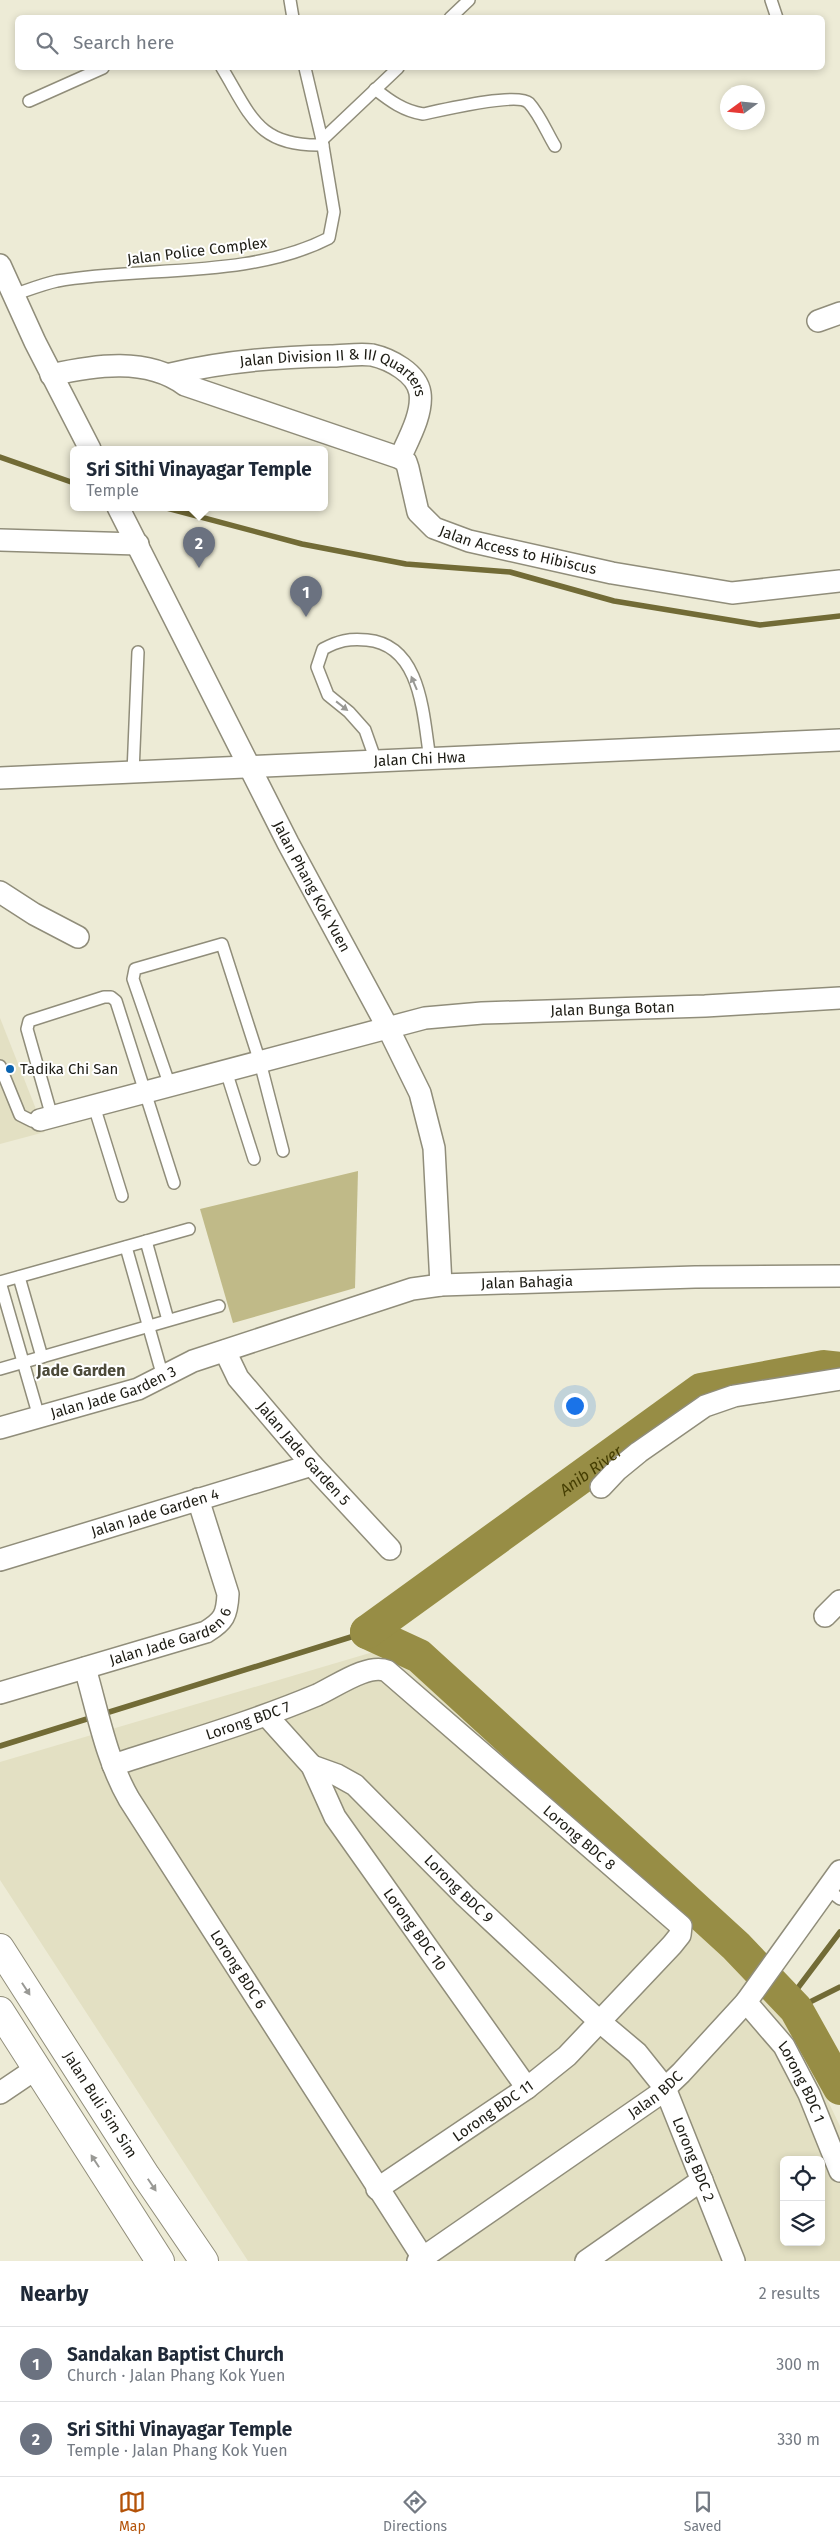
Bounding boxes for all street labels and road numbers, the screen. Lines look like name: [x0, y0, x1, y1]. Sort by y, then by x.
street label: Jalan Police Complex: [126, 233, 269, 269]
street label: Jalan Division II & III Quarters: [239, 345, 429, 398]
street label: Jalan Access to Hibiscus: [437, 522, 598, 578]
street label: Jalan Chi Hwa: [373, 748, 466, 770]
street label: Jalan Phang Kok Yuen: [269, 818, 354, 955]
street label: Jalan Bunga Botan: [550, 998, 675, 1020]
street label: Jalan Bahagia: [481, 1272, 573, 1293]
street label: Jalan Jade Garden 3: [48, 1362, 179, 1422]
street label: Jalan Jade Garden 5: [253, 1398, 354, 1509]
street label: Jalan Jade Garden 4: [89, 1485, 221, 1541]
street label: Jalan Jade Garden 6: [107, 1605, 235, 1669]
street label: Lorong BDC 7: [203, 1697, 293, 1744]
street label: Lorong BDC 8: [539, 1801, 619, 1874]
street label: Lorong BDC 9: [420, 1851, 497, 1927]
street label: Lorong BDC 10: [379, 1885, 450, 1974]
street label: Lorong BDC 6: [206, 1927, 270, 2012]
street label: Lorong BDC 1: [774, 2037, 829, 2125]
street label: Jalan Buli Sim Sim: [60, 2048, 141, 2161]
street label: Jalan BDC: [625, 2067, 687, 2122]
street label: Lorong BDC 11: [449, 2077, 537, 2145]
street label: Lorong BDC 2: [669, 2115, 718, 2204]

